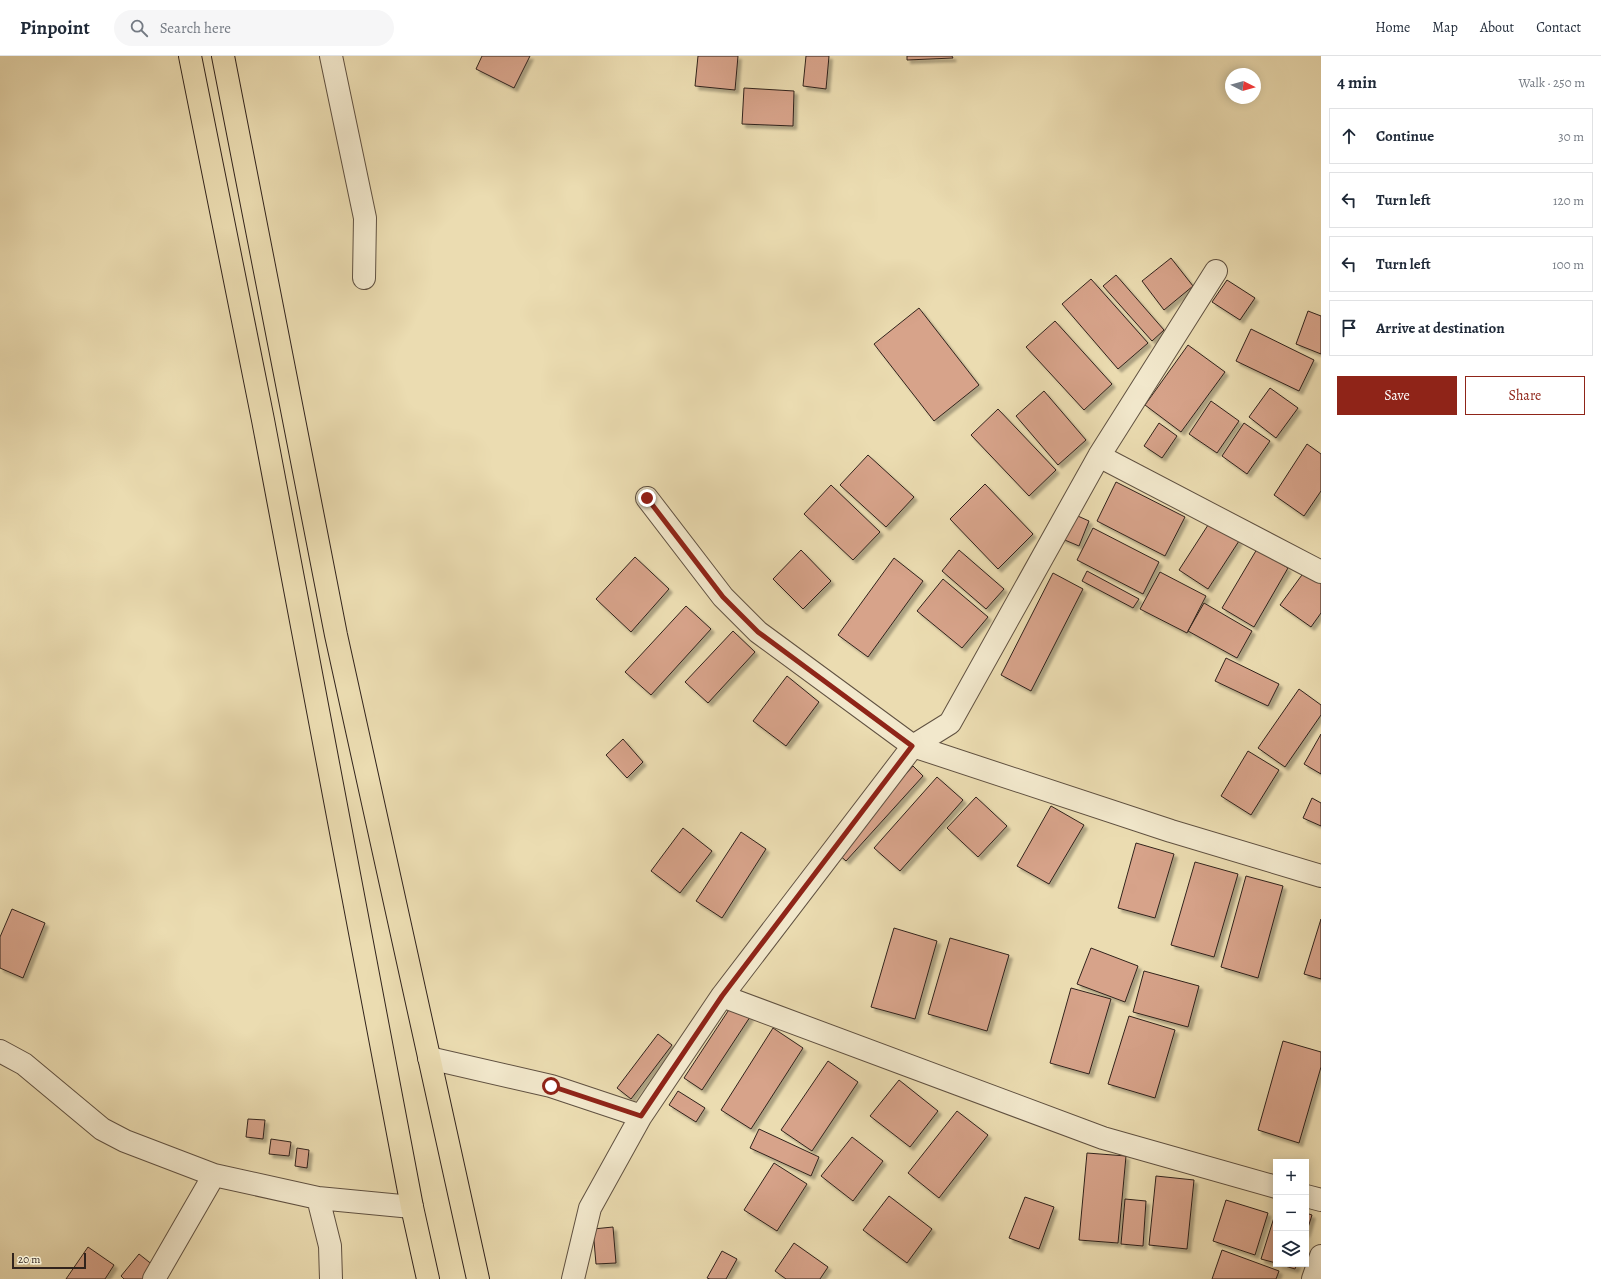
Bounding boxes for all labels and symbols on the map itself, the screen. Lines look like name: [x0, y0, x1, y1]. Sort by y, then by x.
north arrow: [1225, 68, 1261, 104]
route end: [638, 489, 656, 507]
route start: [542, 1077, 560, 1095]
scale bar: [12, 1251, 86, 1270]

